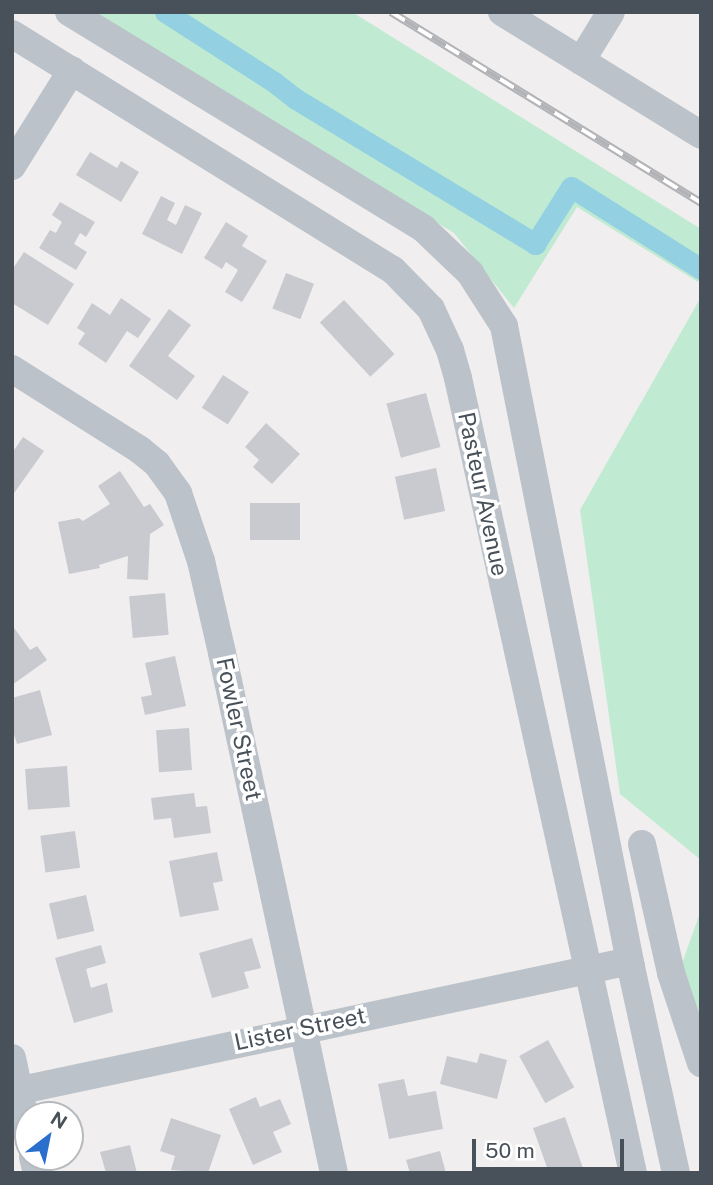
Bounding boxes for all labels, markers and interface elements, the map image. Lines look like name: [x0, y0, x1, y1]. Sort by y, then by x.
street label: Pasteur Avenue: [452, 409, 514, 579]
street label: Fowler Street: [210, 655, 268, 803]
street label: Lister Street: [232, 1002, 368, 1056]
north arrow: [14, 1101, 84, 1171]
text: N: [47, 1107, 71, 1133]
scale bar: [475, 1126, 627, 1170]
text: 50 m: [485, 1138, 535, 1163]

